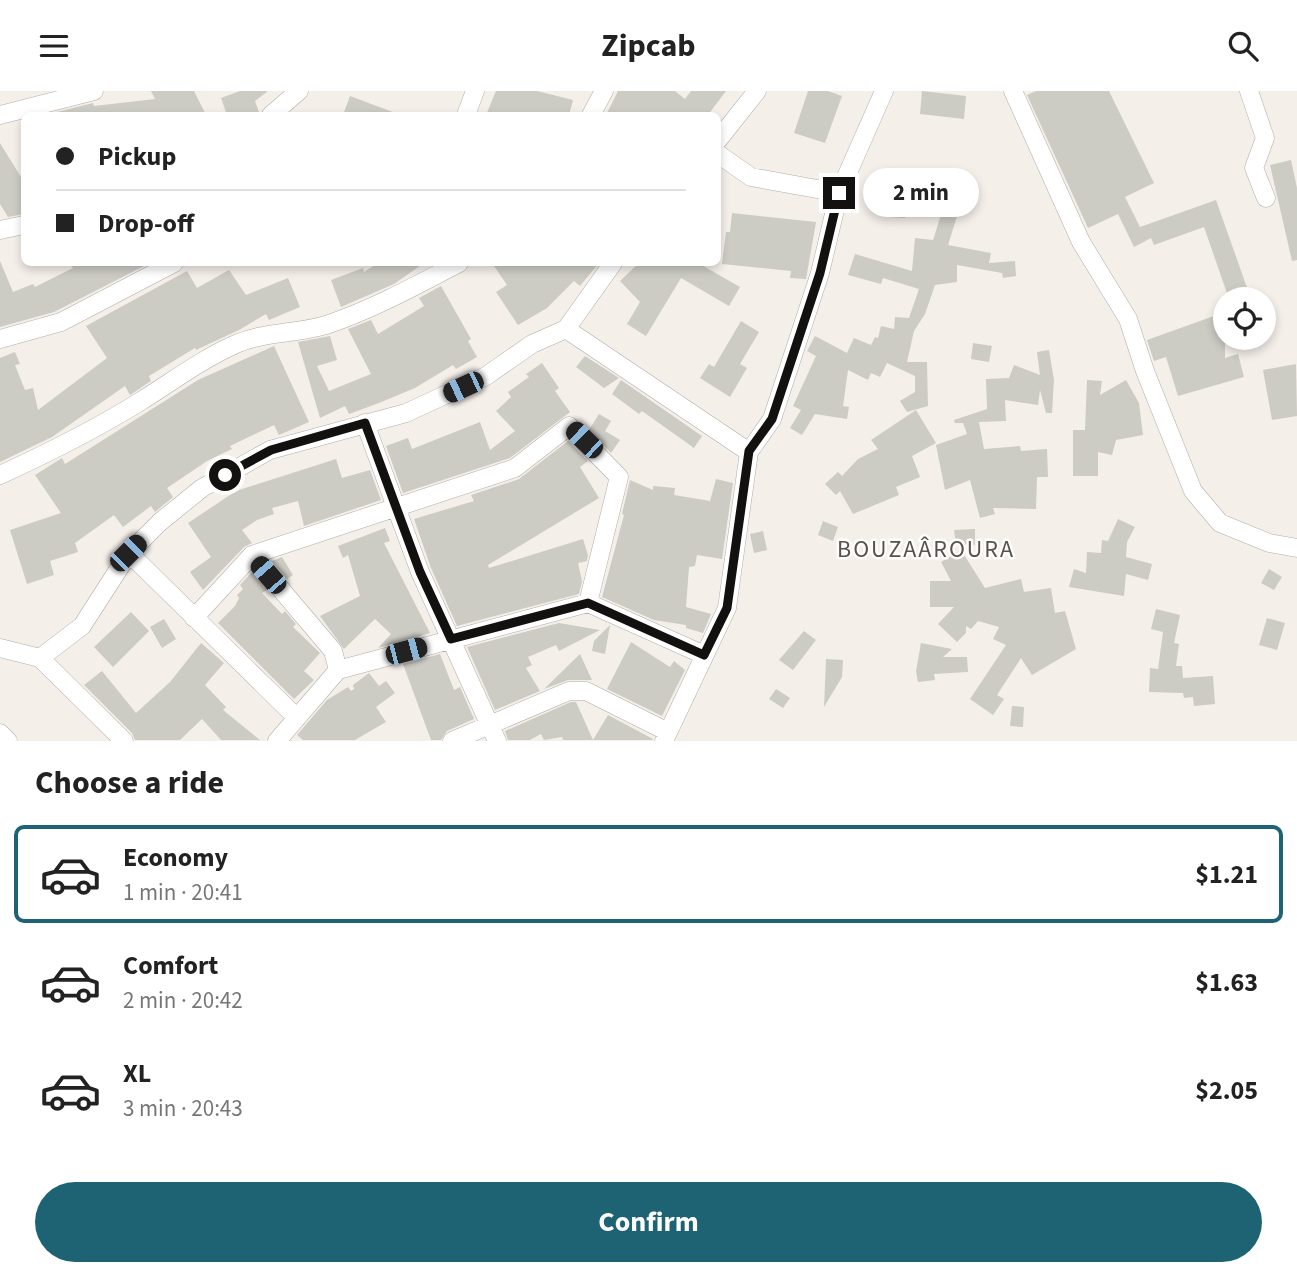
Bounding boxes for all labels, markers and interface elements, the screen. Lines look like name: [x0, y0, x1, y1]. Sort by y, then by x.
text: Zipcab: [601, 23, 696, 69]
icon: menu: [35, 27, 73, 65]
icon: search: [1224, 27, 1262, 65]
text: Pickup: [98, 138, 176, 175]
callout: 2 min: [864, 169, 979, 217]
text: 2 min: [893, 176, 949, 209]
route end: [823, 177, 855, 209]
text: Drop-off: [98, 205, 194, 242]
map controls: [1213, 287, 1276, 350]
button: locate: [1213, 287, 1276, 350]
car: [440, 369, 487, 405]
car: [562, 418, 607, 462]
route start: [209, 459, 241, 491]
car: [106, 531, 151, 575]
district label: BOUZAÂROURA: [837, 532, 1015, 567]
car: [247, 552, 290, 598]
car: [383, 635, 430, 667]
text: Choose a ride: [35, 760, 224, 806]
text: Economy: [123, 839, 228, 876]
icon: car: [39, 843, 102, 906]
text: $1.21: [1195, 856, 1258, 893]
text: 1 min · 20:41: [123, 876, 243, 909]
text: Comfort: [123, 947, 218, 984]
icon: car: [39, 951, 102, 1014]
text: $1.63: [1195, 964, 1258, 1001]
text: 2 min · 20:42: [123, 984, 243, 1017]
text: XL: [123, 1055, 151, 1092]
icon: car: [39, 1059, 102, 1122]
text: $2.05: [1195, 1072, 1258, 1109]
text: 3 min · 20:43: [123, 1092, 243, 1125]
button: Confirm: [35, 1182, 1262, 1262]

